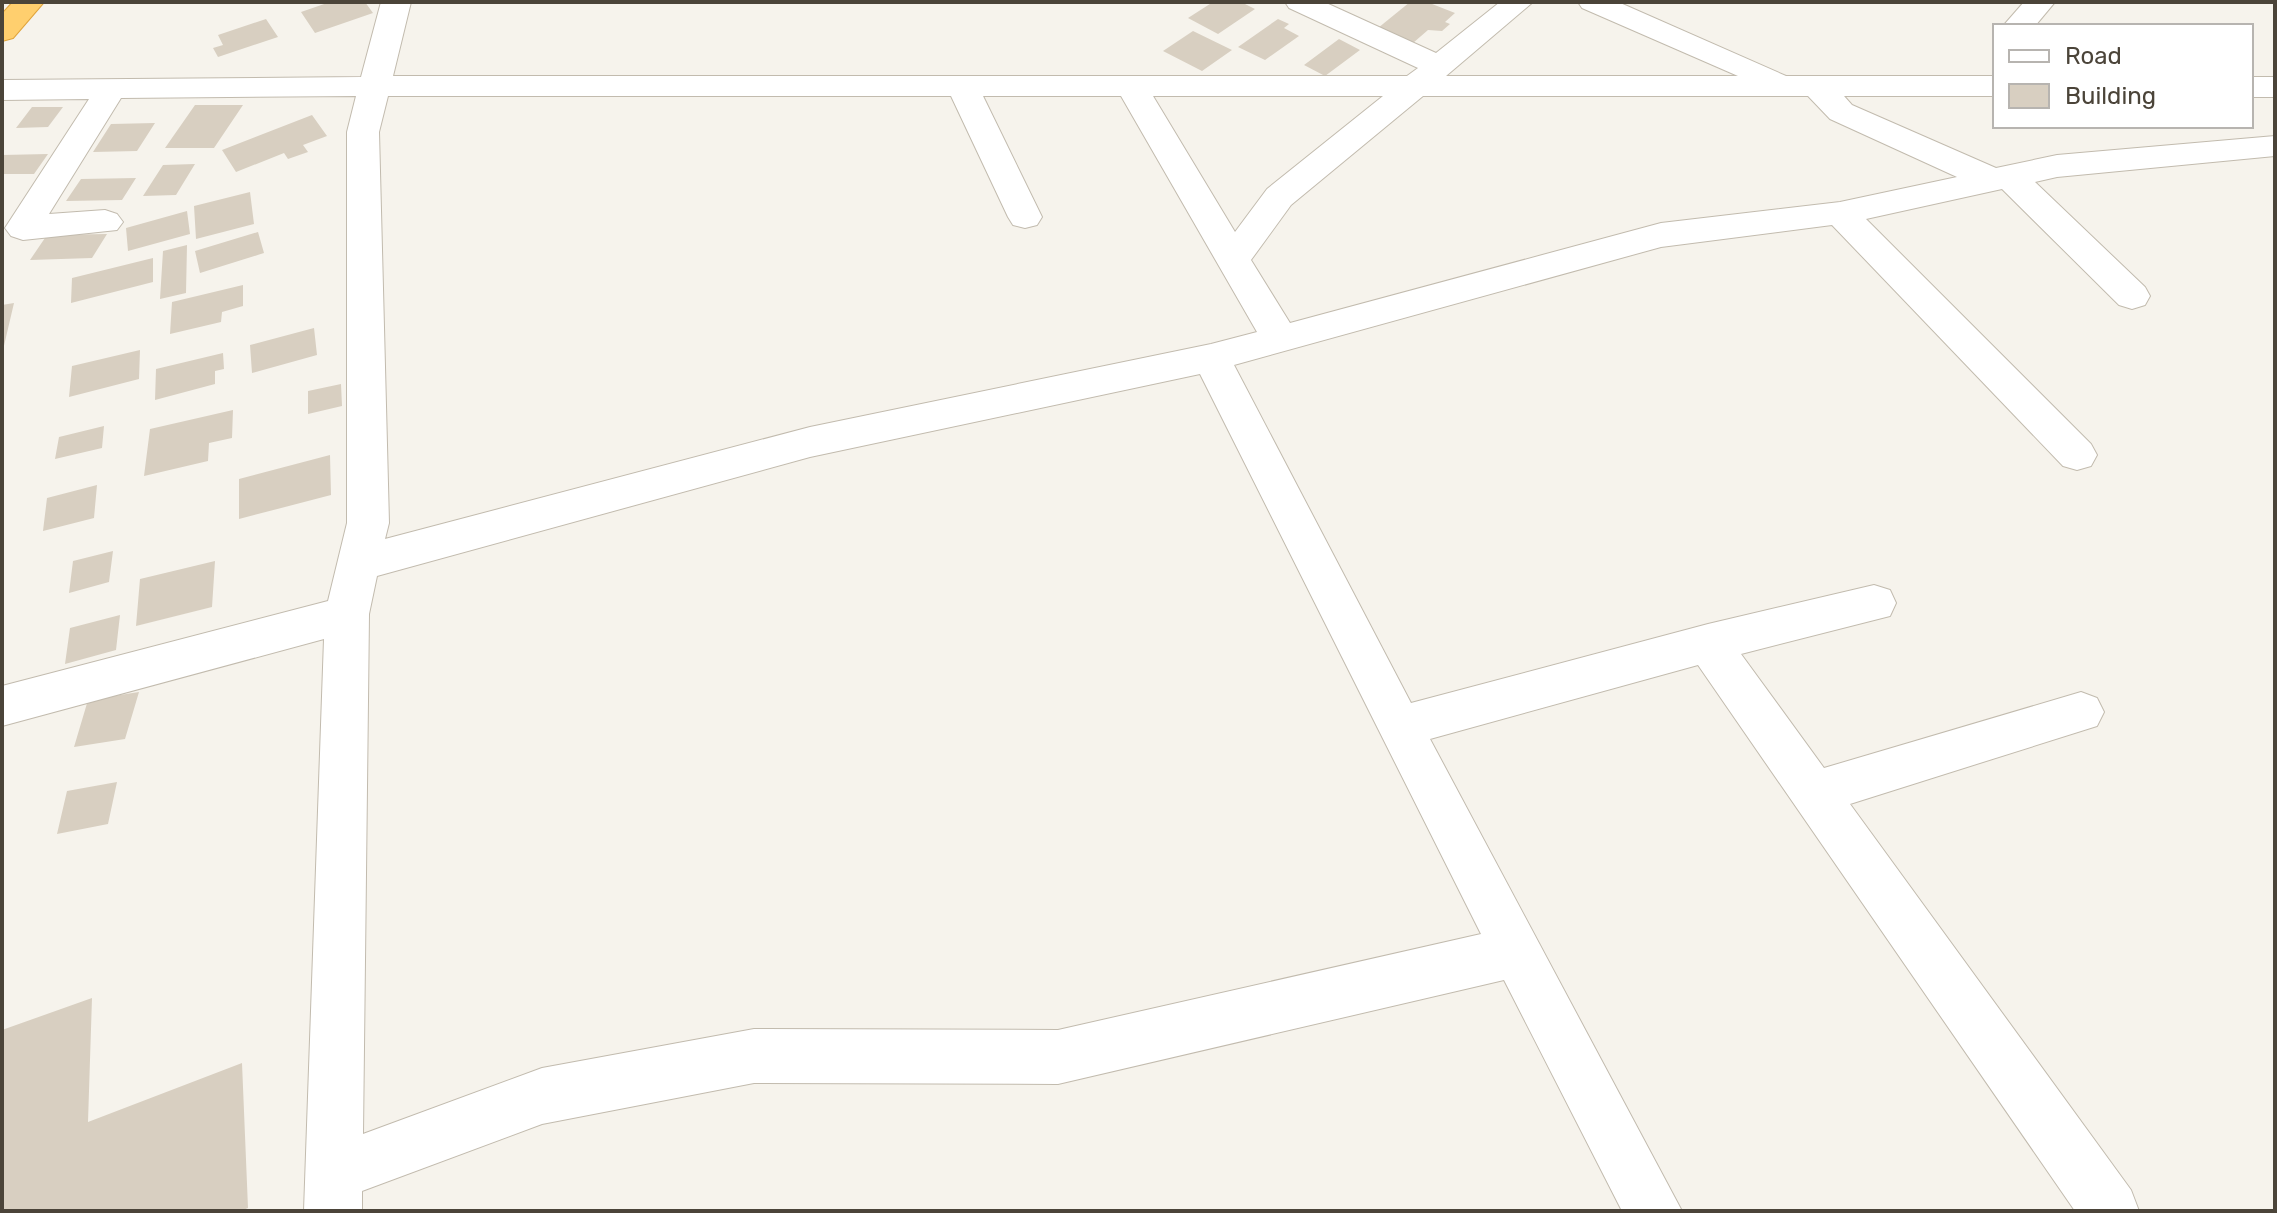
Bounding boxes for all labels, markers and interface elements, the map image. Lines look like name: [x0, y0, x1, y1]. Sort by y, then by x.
legend: [1993, 24, 2253, 128]
text: Road: [2065, 42, 2122, 70]
text: Building: [2065, 82, 2156, 110]

